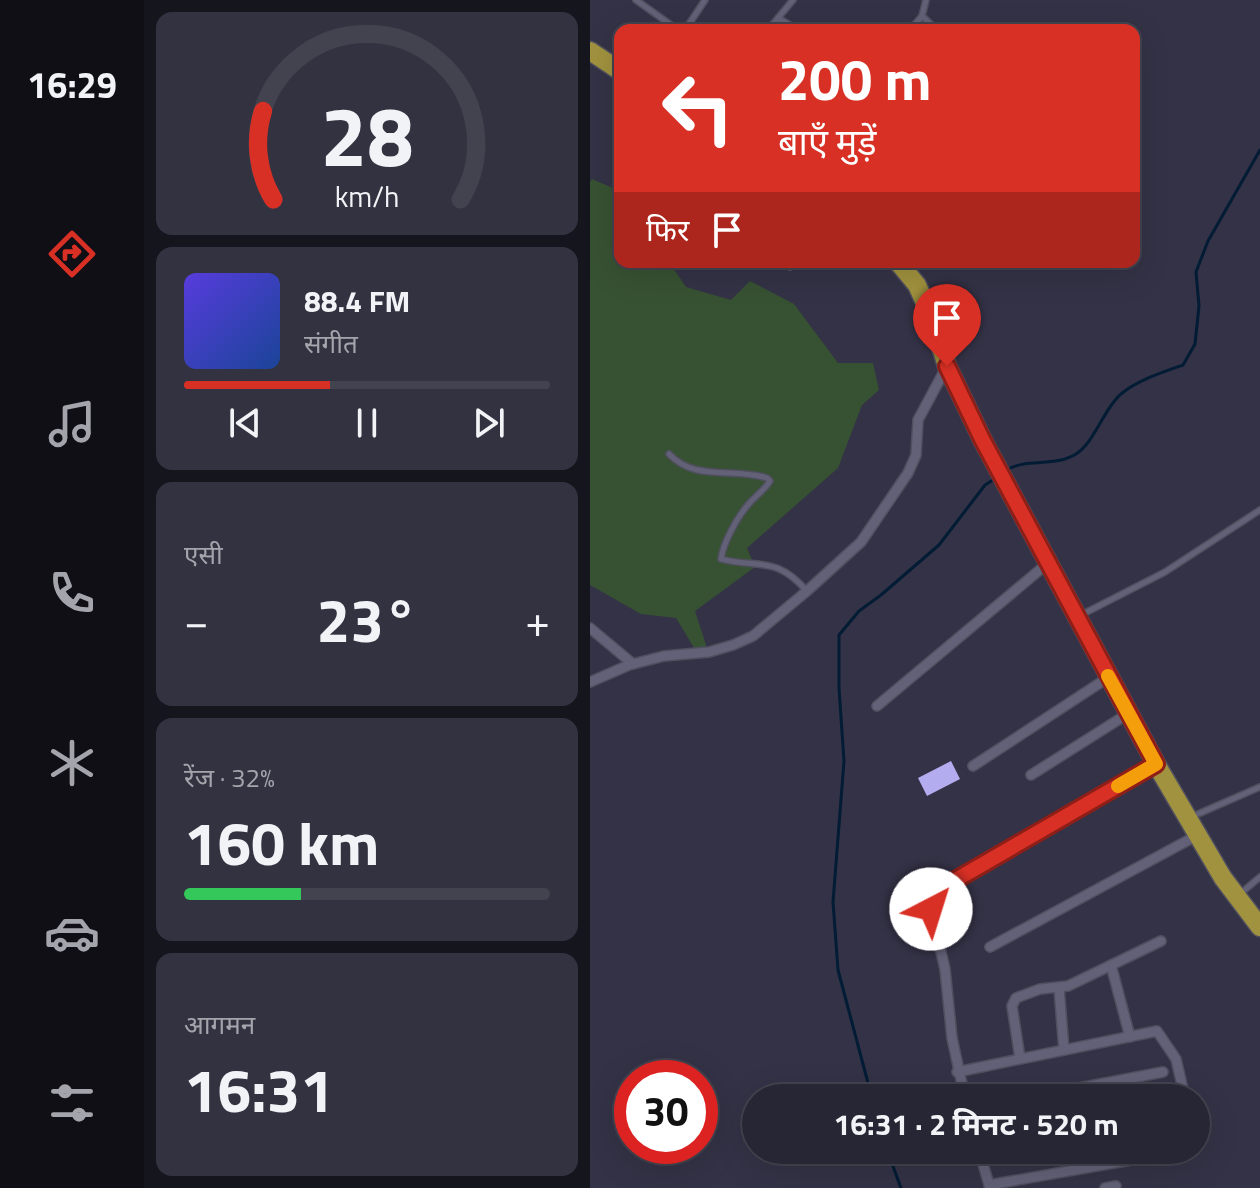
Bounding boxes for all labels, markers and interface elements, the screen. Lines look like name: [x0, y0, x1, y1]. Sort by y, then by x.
text: 200 m: [778, 37, 931, 122]
icon: left: [646, 56, 750, 160]
text: 16:29: [27, 57, 117, 112]
text: 28: [320, 71, 414, 197]
text: बाएँ मुड़ें: [778, 114, 877, 169]
text: km/h: [335, 175, 399, 218]
text: फिर: [646, 207, 689, 253]
icon: arrive: [705, 208, 749, 252]
icon: directions: [44, 226, 100, 282]
text: 88.4 FM: [304, 278, 410, 324]
pin: [913, 284, 981, 366]
icon: arrive: [925, 296, 969, 340]
text: संगीत: [304, 324, 358, 363]
icon: music: [44, 396, 100, 452]
icon: previous: [223, 401, 267, 445]
icon: pause: [345, 401, 389, 445]
icon: next: [467, 401, 511, 445]
text: एसी: [184, 535, 223, 574]
icon: phone: [44, 565, 100, 621]
text: 23°: [317, 574, 417, 665]
text: −: [184, 587, 209, 654]
text: +: [525, 587, 550, 654]
icon: climate: [44, 735, 100, 791]
text: रेंज · 32%: [184, 758, 275, 797]
text: 160 km: [184, 797, 379, 888]
position arrow: [889, 867, 973, 951]
icon: car: [44, 905, 100, 961]
text: आगमन: [184, 1005, 255, 1044]
text: 16:31: [184, 1044, 334, 1135]
speed limit sign: 30: [614, 1060, 718, 1164]
icon: filters: [44, 1075, 100, 1131]
text: 16:31 · 2 मिनट · 520 m: [833, 1101, 1119, 1147]

